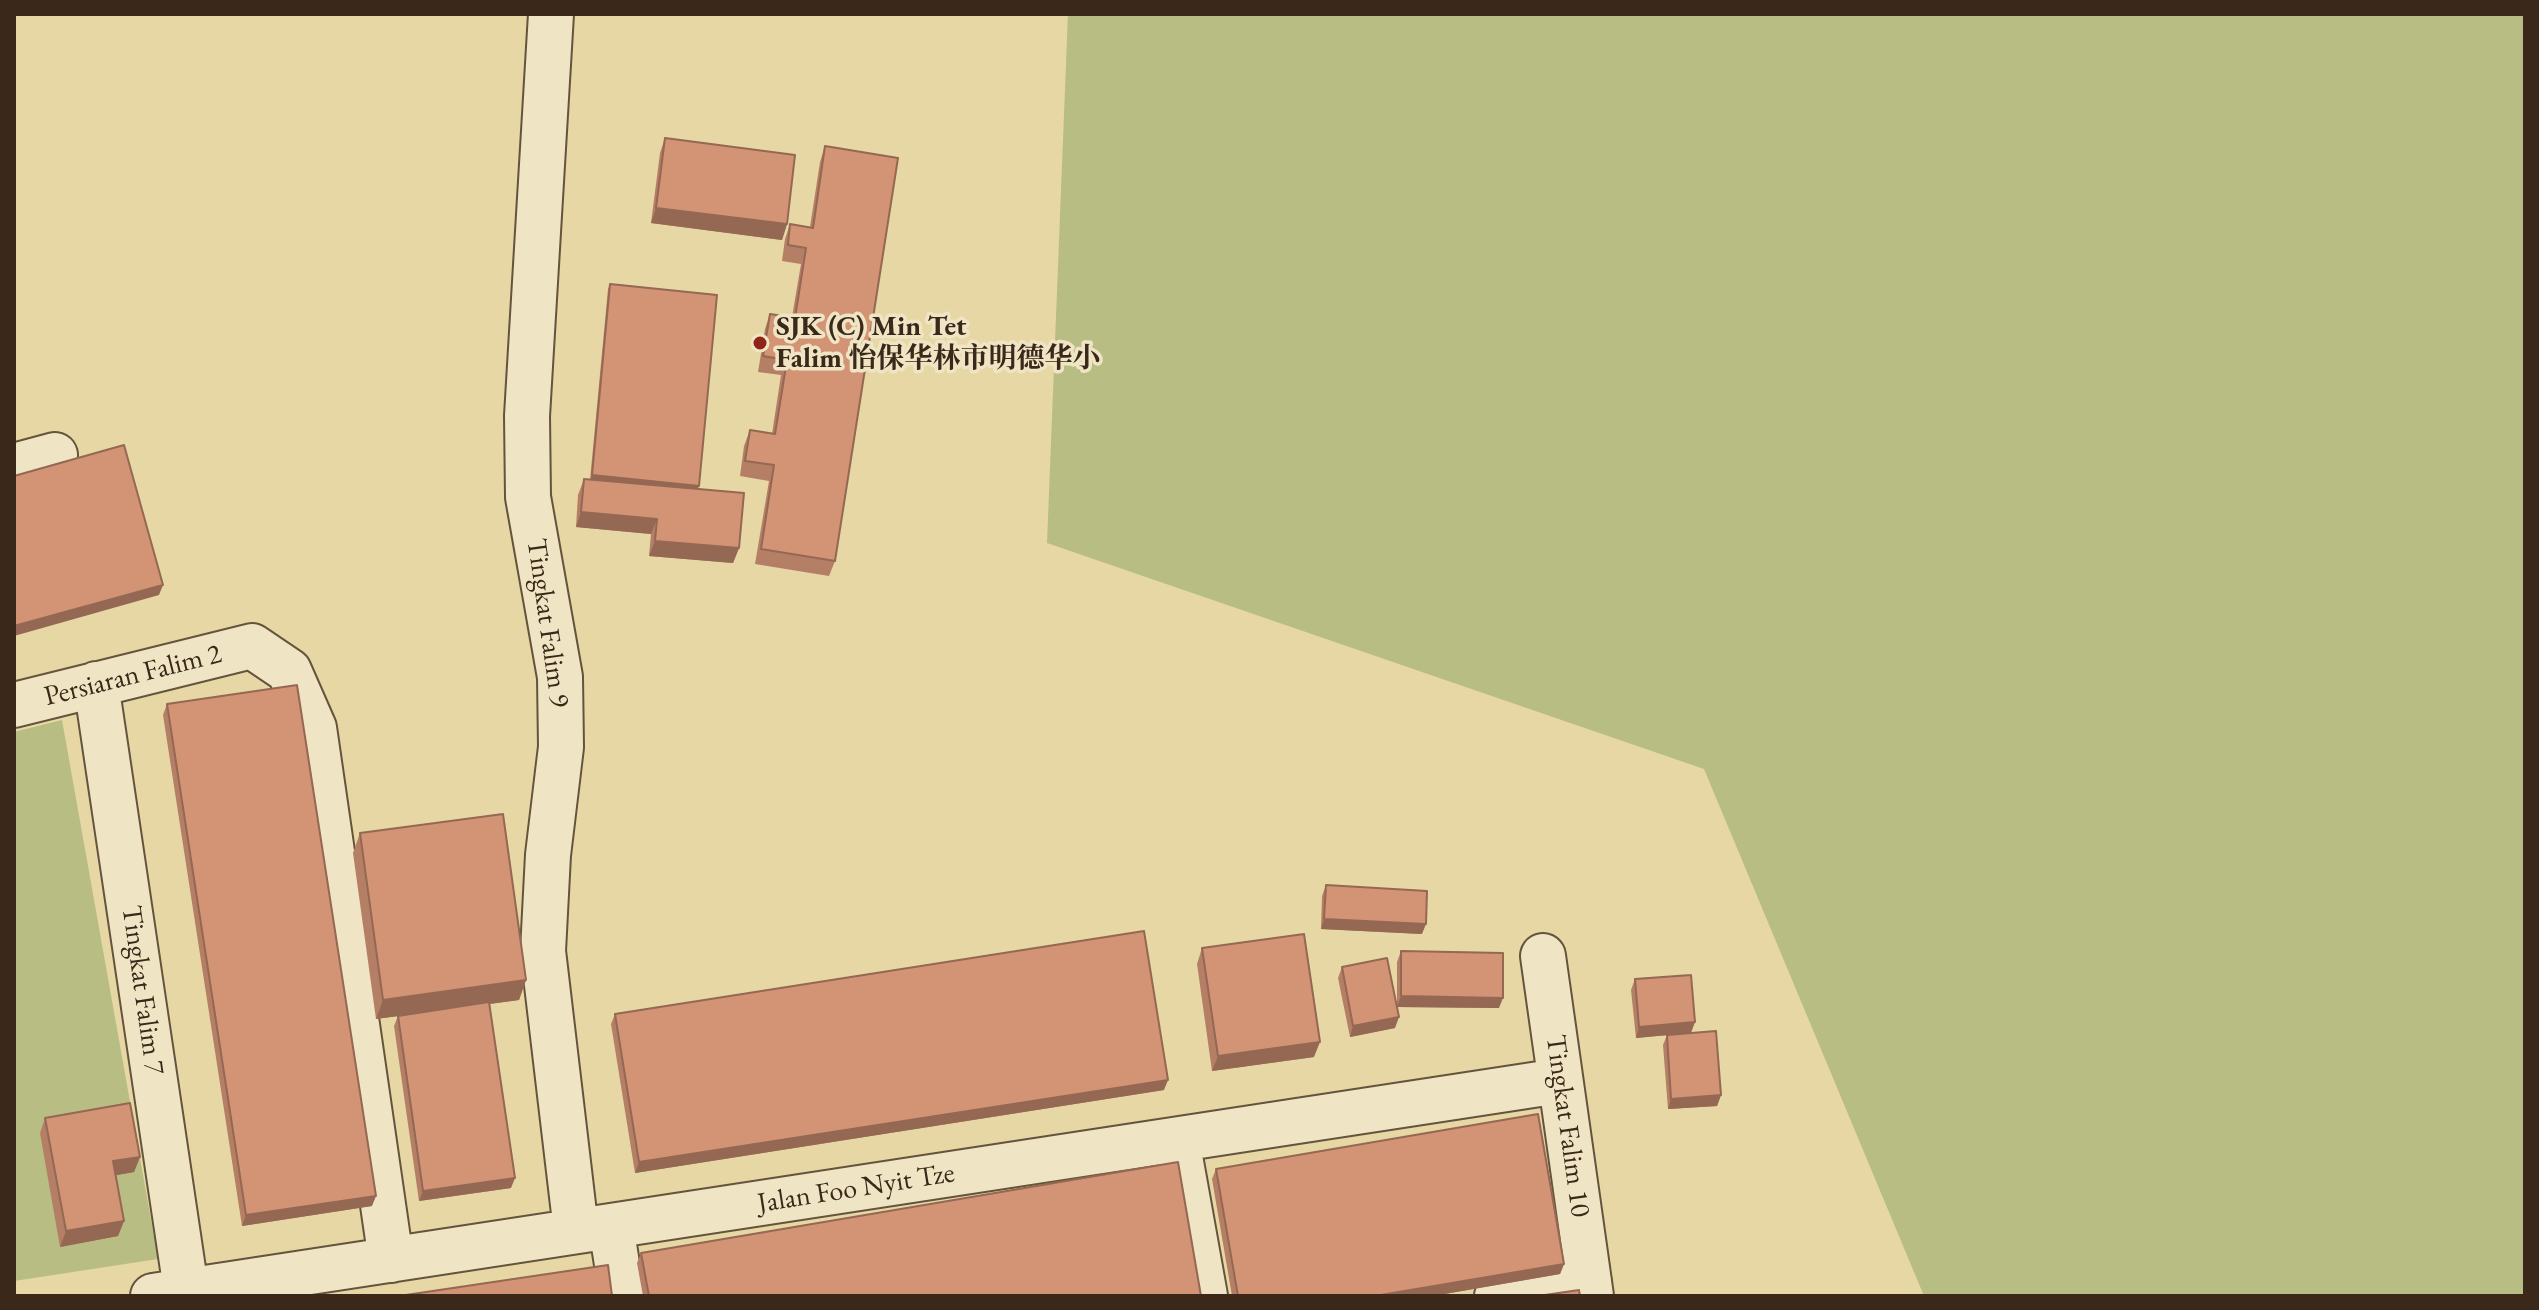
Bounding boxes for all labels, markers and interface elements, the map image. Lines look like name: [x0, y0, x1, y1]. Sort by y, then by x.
place label: SJK (C) Min Tet Falim 怡保华林市明德华小: [776, 310, 1100, 376]
marker: SJK (C) Min Tet Falim 怡保华林市明德华小: [751, 334, 769, 352]
street label: Tingkat Falim 9: [519, 536, 575, 710]
street label: Persiaran Falim 2: [41, 638, 225, 714]
street label: Tingkat Falim 7: [114, 903, 170, 1077]
street label: Tingkat Falim 10: [1538, 1033, 1596, 1219]
street label: Jalan Foo Nyit Tze: [755, 1157, 957, 1221]

